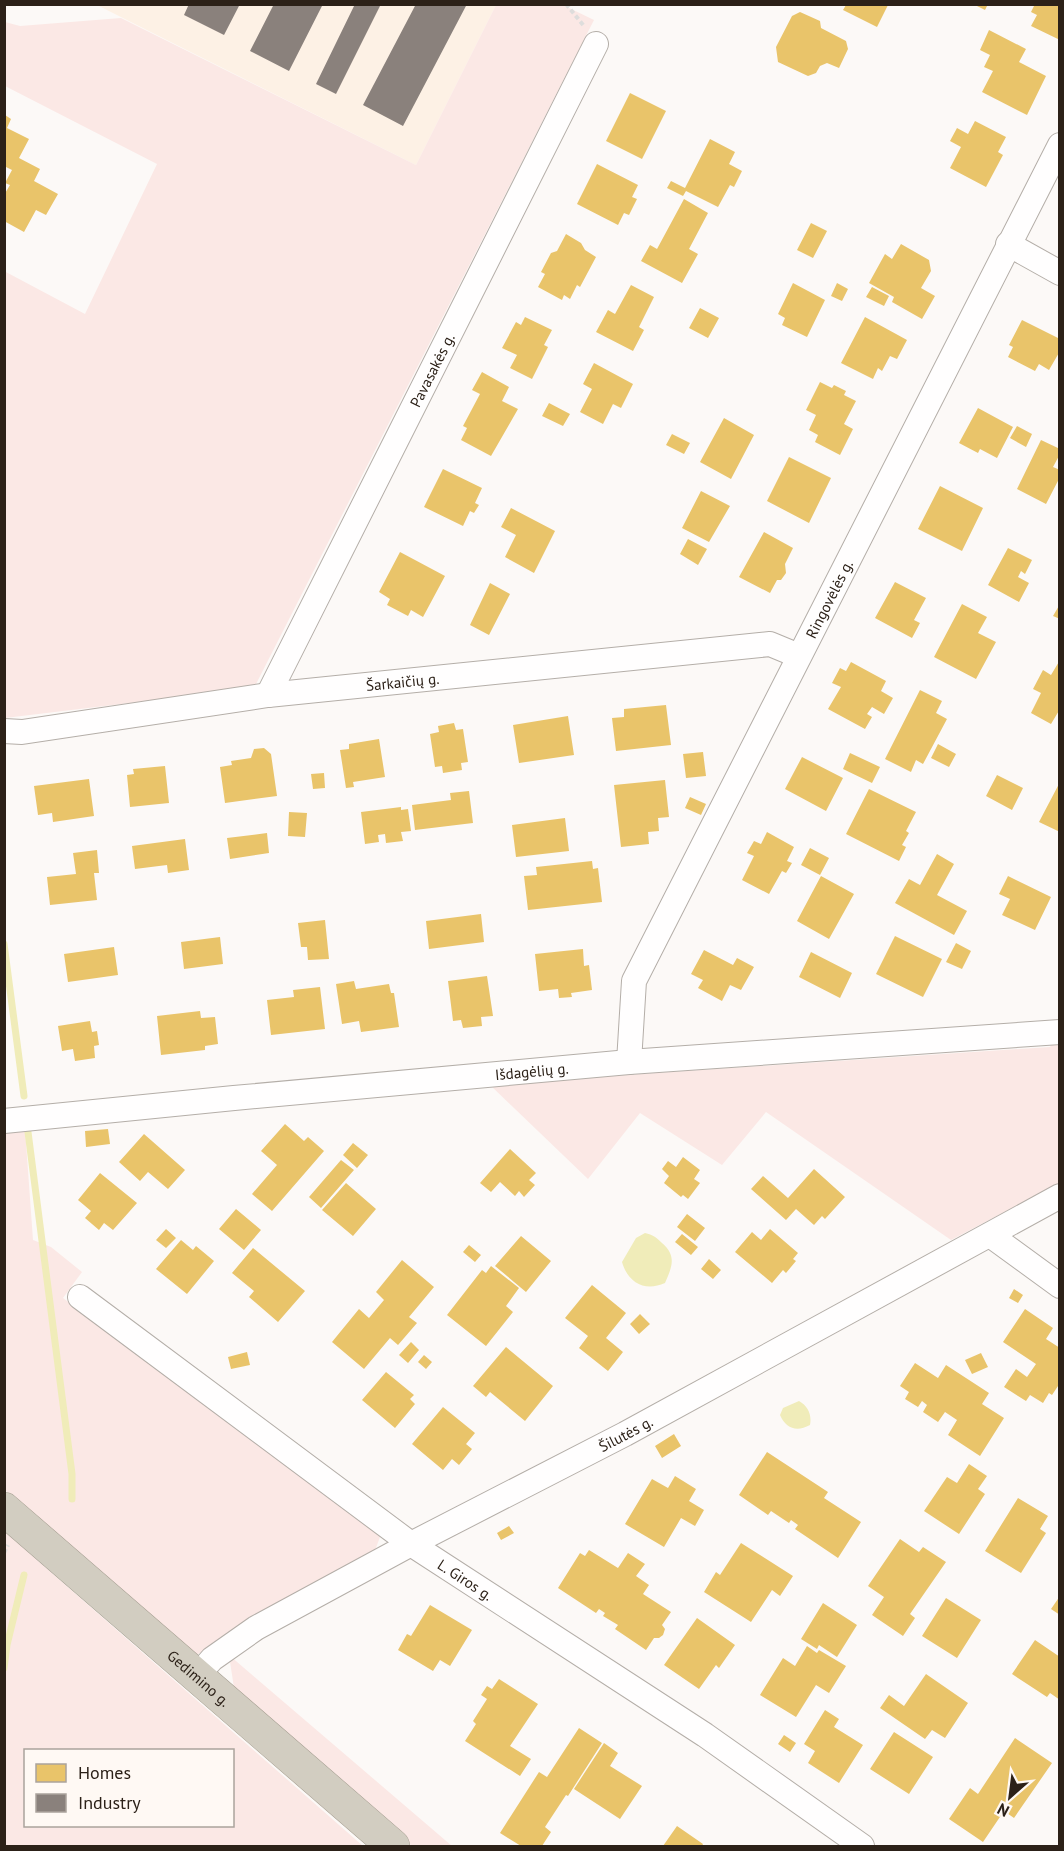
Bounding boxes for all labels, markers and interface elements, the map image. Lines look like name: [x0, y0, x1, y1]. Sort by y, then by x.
street label: Pavasakės g.: [405, 330, 458, 410]
street label: Ringovėlės g.: [801, 557, 857, 641]
street label: Šarkaičių g.: [365, 668, 440, 694]
street label: Išdagėlių g.: [494, 1058, 569, 1084]
street label: Šilutės g.: [595, 1411, 656, 1456]
street label: L. Giros g.: [434, 1555, 497, 1604]
street label: Gedimino g.: [164, 1646, 234, 1710]
legend: [24, 1749, 234, 1827]
text: Homes: [78, 1761, 131, 1784]
north arrow: [980, 1767, 1040, 1827]
text: Industry: [78, 1791, 141, 1814]
text: N: [994, 1799, 1012, 1822]

